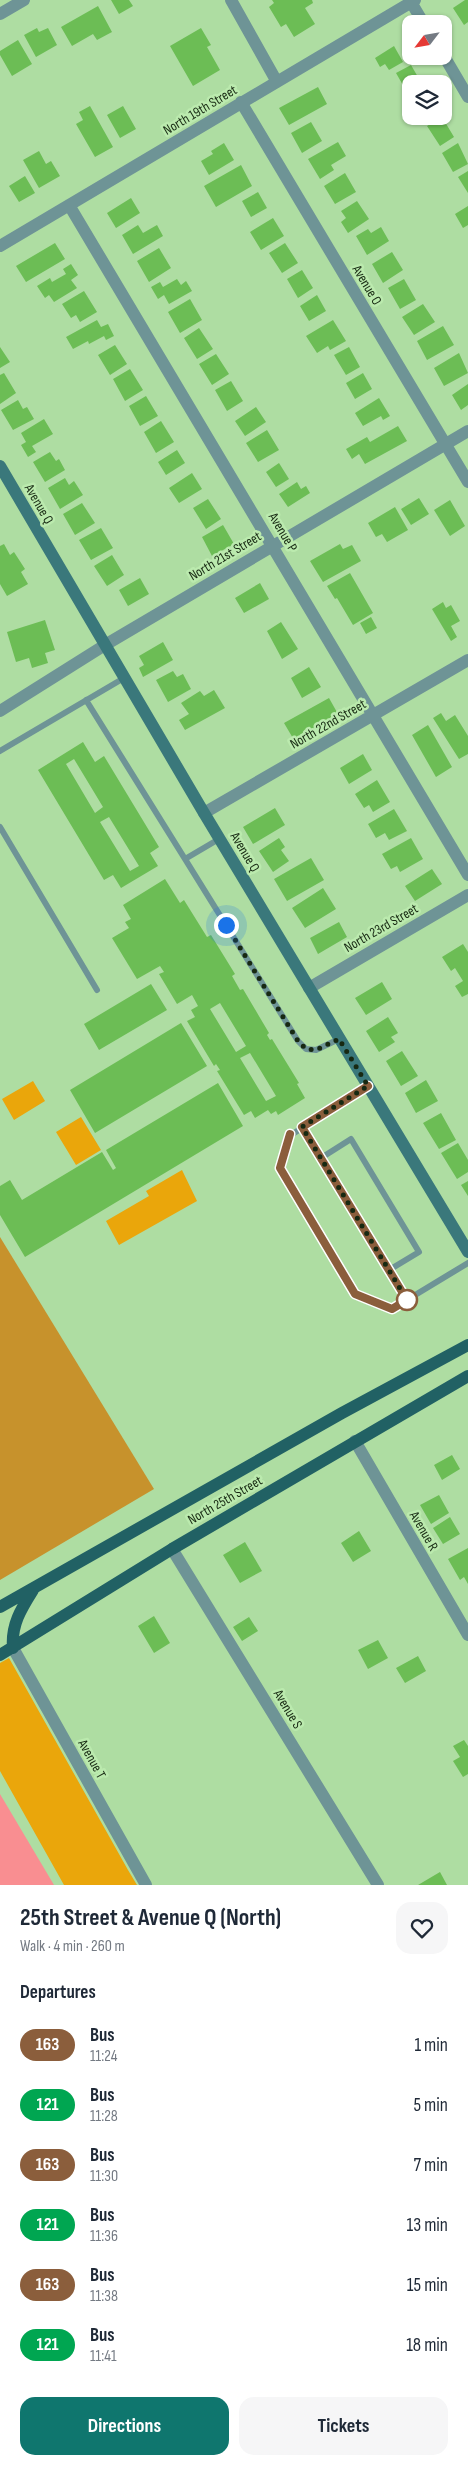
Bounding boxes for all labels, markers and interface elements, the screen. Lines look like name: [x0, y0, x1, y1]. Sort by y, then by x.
north arrow: [402, 15, 452, 65]
map controls: [402, 15, 452, 125]
button: layers: [402, 75, 452, 125]
street label: North 19th Street: [160, 81, 240, 139]
street label: Avenue O: [348, 261, 386, 308]
street label: Avenue Q: [20, 480, 57, 527]
street label: Avenue P: [264, 509, 301, 555]
street label: North 21st Street: [186, 528, 264, 584]
street label: North 22nd Street: [287, 695, 369, 753]
street label: Avenue Q: [226, 828, 264, 875]
street label: North 23rd Street: [341, 900, 421, 956]
your location: [214, 913, 239, 938]
unlabelled marker: [396, 1289, 418, 1311]
street label: North 25th Street: [185, 1472, 265, 1528]
street label: Avenue R: [405, 1507, 442, 1554]
street label: Avenue S: [269, 1686, 306, 1732]
street label: Avenue T: [74, 1736, 110, 1782]
button: heart: [396, 1902, 448, 1954]
text: 25th Street & Avenue Q (North): [20, 1903, 281, 1932]
text: Walk · 4 min · 260 m: [20, 1937, 125, 1956]
text: Departures: [20, 1981, 96, 2004]
text: Bus: [90, 2024, 115, 2047]
text: 163: [36, 2034, 59, 2055]
text: 1 min: [414, 2034, 448, 2057]
text: 11:24: [90, 2047, 117, 2066]
text: Bus: [90, 2084, 115, 2107]
text: 121: [36, 2094, 59, 2115]
text: 5 min: [413, 2094, 448, 2117]
text: 11:28: [90, 2107, 118, 2126]
text: Bus: [90, 2144, 115, 2167]
text: 163: [36, 2154, 59, 2175]
text: 7 min: [414, 2154, 448, 2177]
text: 11:30: [90, 2167, 118, 2186]
text: Bus: [90, 2204, 115, 2227]
text: 121: [36, 2214, 59, 2235]
text: 13 min: [407, 2214, 448, 2237]
text: 11:36: [90, 2227, 118, 2246]
text: Bus: [90, 2264, 115, 2287]
text: 163: [36, 2274, 59, 2295]
text: 15 min: [407, 2274, 448, 2297]
text: 11:38: [90, 2287, 118, 2306]
text: Bus: [90, 2324, 115, 2347]
text: 121: [36, 2334, 59, 2355]
text: 18 min: [406, 2334, 448, 2357]
text: 11:41: [90, 2347, 117, 2366]
button: Directions: [20, 2397, 229, 2455]
button: Tickets: [239, 2397, 448, 2455]

